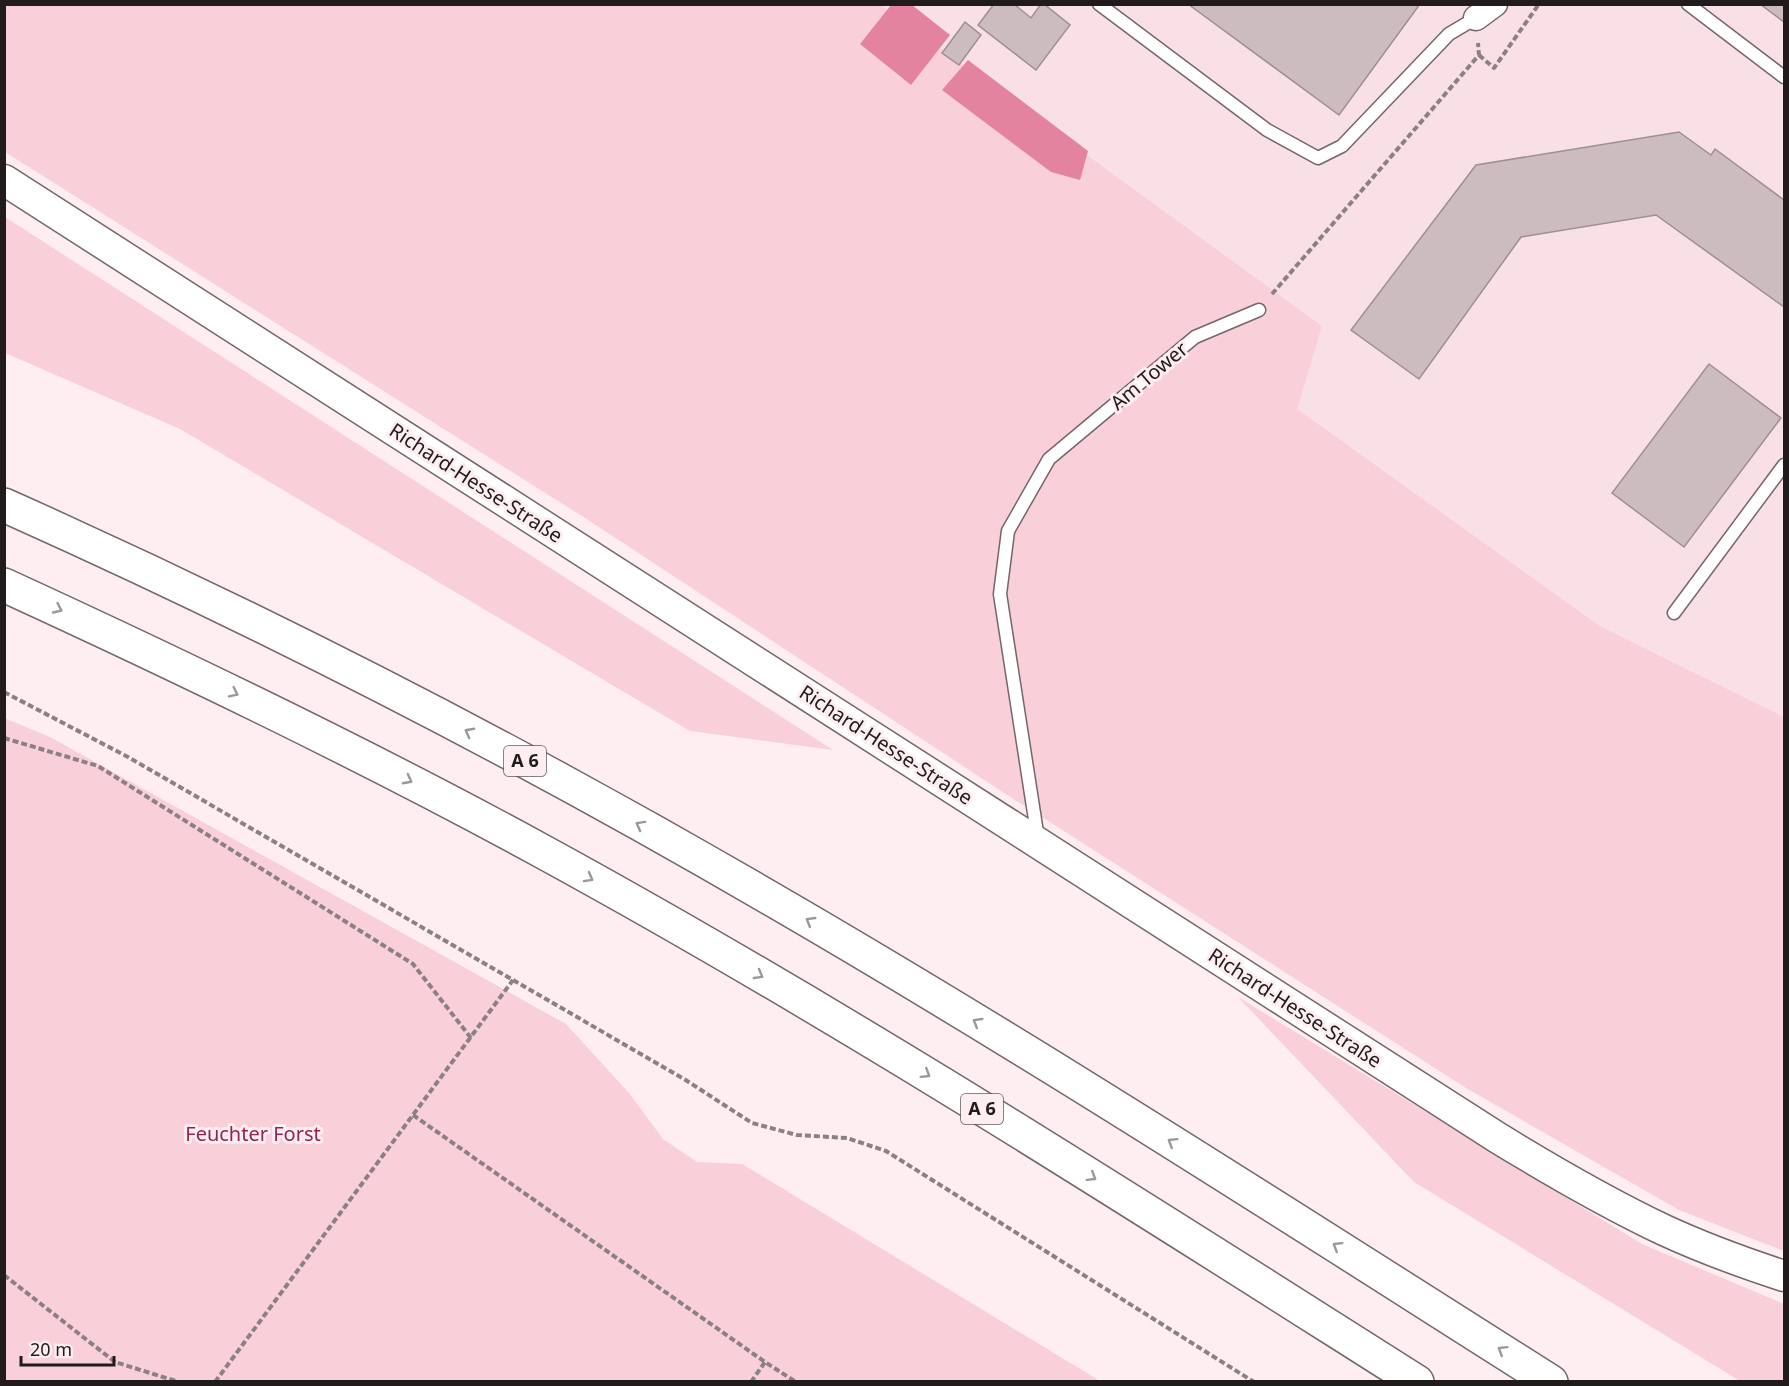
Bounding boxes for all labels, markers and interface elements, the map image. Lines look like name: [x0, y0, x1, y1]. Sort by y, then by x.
street label: Am Tower: [1104, 335, 1193, 416]
street label: Richard-Hesse-Straße: [384, 416, 568, 549]
one-way arrow: [51, 602, 62, 614]
street label: Richard-Hesse-Straße: [794, 678, 978, 811]
one-way arrow: [227, 685, 238, 697]
one-way arrow: [465, 728, 476, 739]
road number: A 6: [504, 746, 546, 776]
one-way arrow: [402, 773, 412, 784]
one-way arrow: [636, 821, 647, 832]
one-way arrow: [583, 871, 594, 882]
one-way arrow: [806, 917, 816, 929]
street label: Richard-Hesse-Straße: [1203, 941, 1387, 1074]
one-way arrow: [753, 968, 763, 979]
one-way arrow: [973, 1017, 983, 1029]
one-way arrow: [920, 1067, 931, 1078]
road number: A 6: [961, 1094, 1003, 1124]
park label: Feuchter Forst: [185, 1120, 321, 1147]
one-way arrow: [1168, 1138, 1178, 1150]
one-way arrow: [1086, 1170, 1096, 1182]
one-way arrow: [1333, 1242, 1343, 1254]
scale bar: [21, 1329, 114, 1367]
text: 20 m: [30, 1337, 72, 1361]
one-way arrow: [1498, 1346, 1508, 1358]

